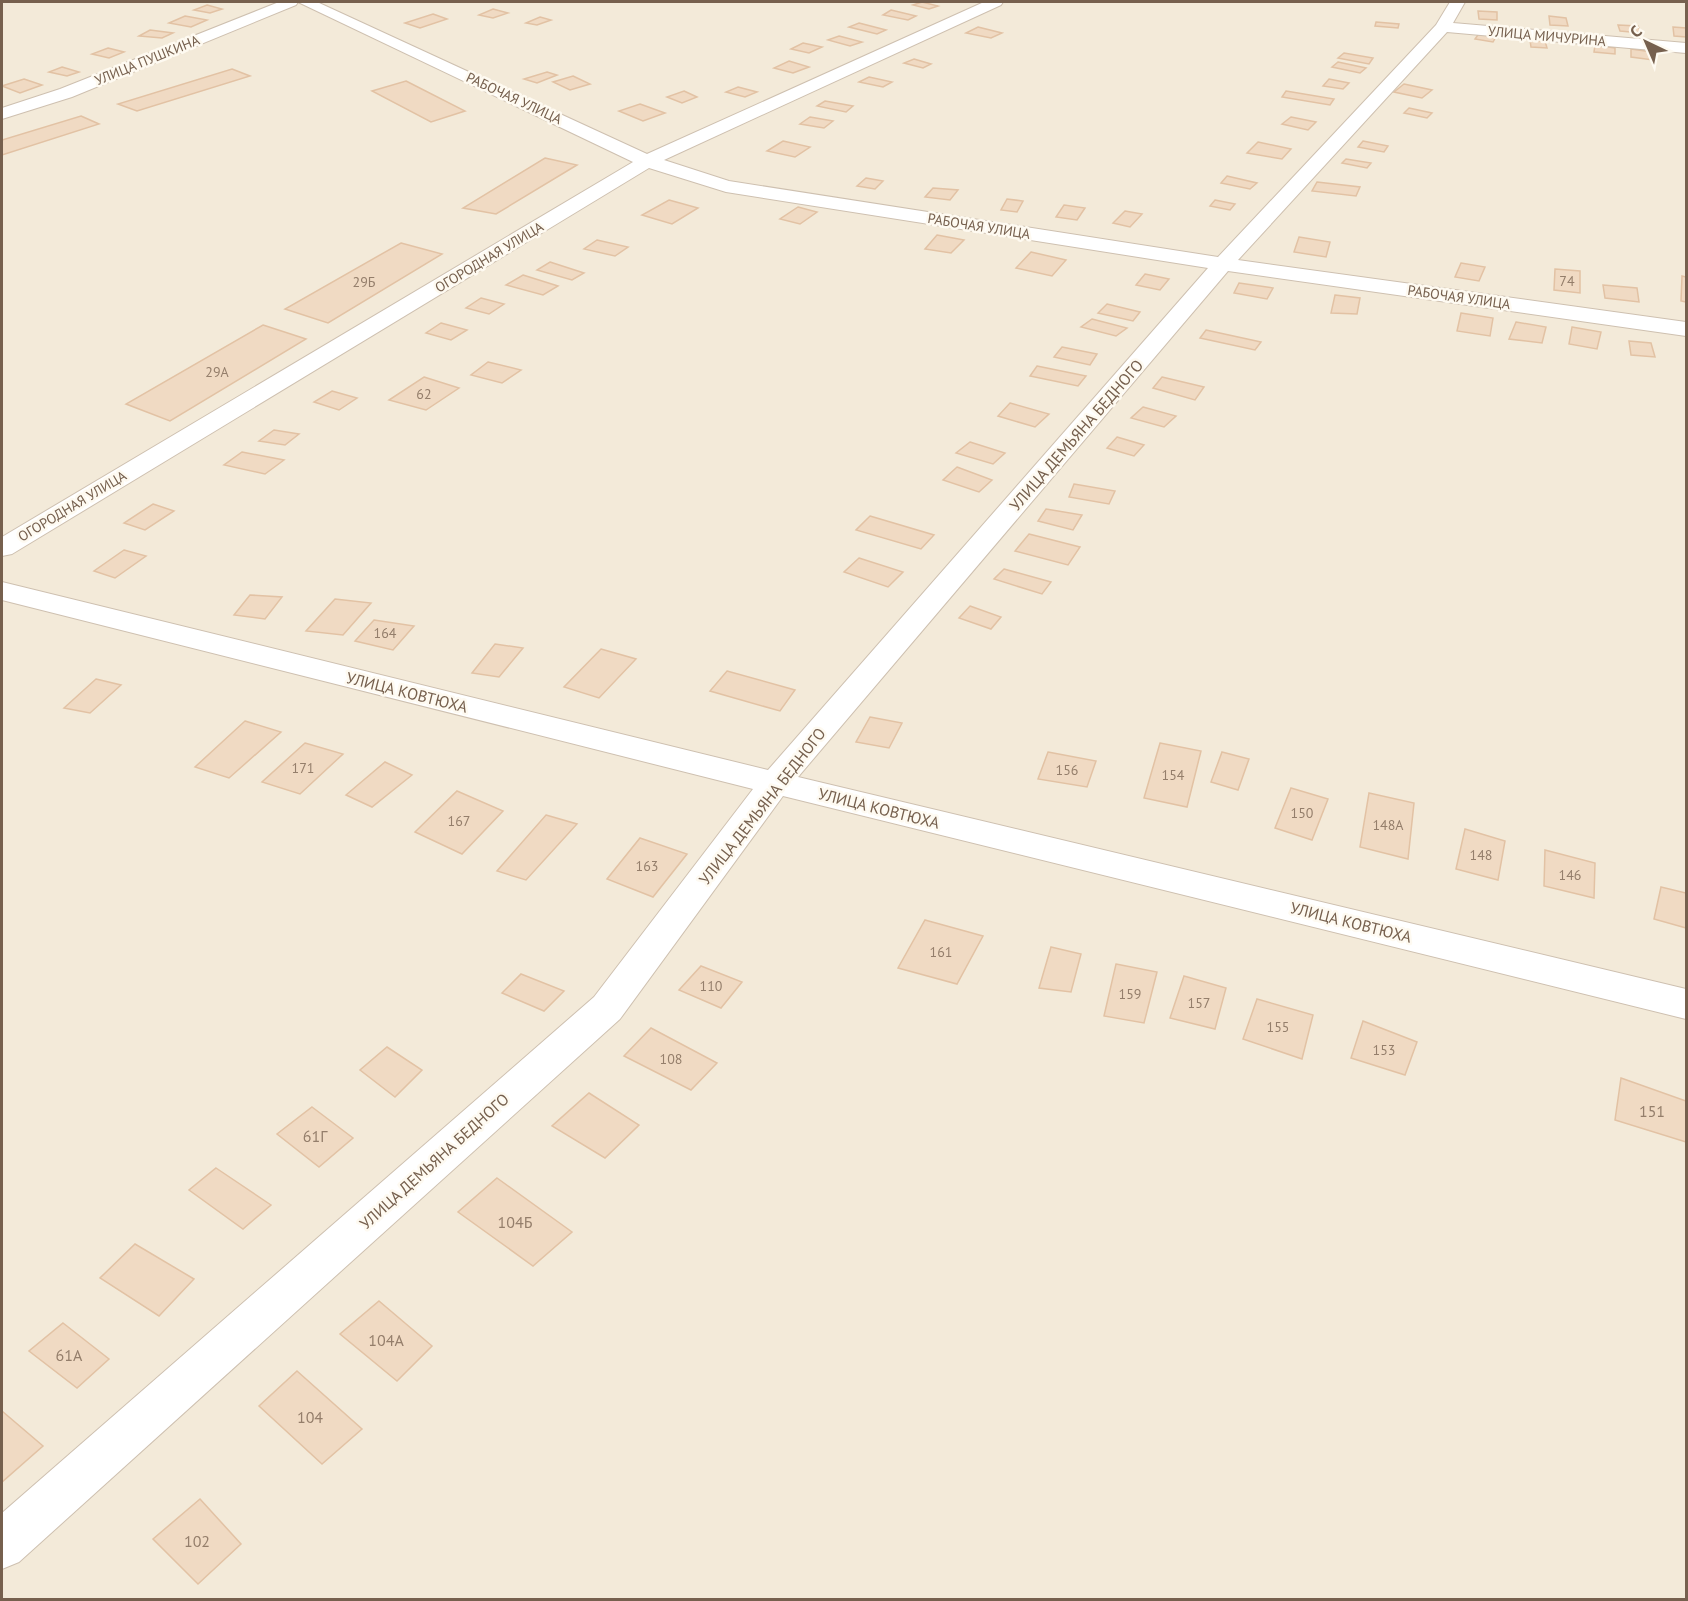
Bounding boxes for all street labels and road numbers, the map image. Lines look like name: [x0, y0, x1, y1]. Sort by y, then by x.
street label: УЛИЦА МИЧУРИНА: [1487, 22, 1608, 50]
street label: УЛИЦА ПУШКИНА: [92, 30, 203, 89]
street label: РАБОЧАЯ УЛИЦА: [463, 68, 565, 128]
street label: РАБОЧАЯ УЛИЦА: [926, 209, 1032, 243]
street label: ОГОРОДНАЯ УЛИЦА: [432, 217, 547, 296]
street label: РАБОЧАЯ УЛИЦА: [1406, 281, 1512, 313]
street label: УЛИЦА ДЕМЬЯНА БЕДНОГО: [1005, 355, 1147, 515]
street label: ОГОРОДНАЯ УЛИЦА: [15, 466, 130, 545]
street label: УЛИЦА КОВТЮХА: [344, 667, 470, 717]
street label: УЛИЦА ДЕМЬЯНА БЕДНОГО: [694, 723, 830, 889]
street label: УЛИЦА КОВТЮХА: [816, 783, 942, 833]
street label: УЛИЦА КОВТЮХА: [1288, 897, 1414, 947]
street label: УЛИЦА ДЕМЬЯНА БЕДНОГО: [355, 1089, 513, 1233]

